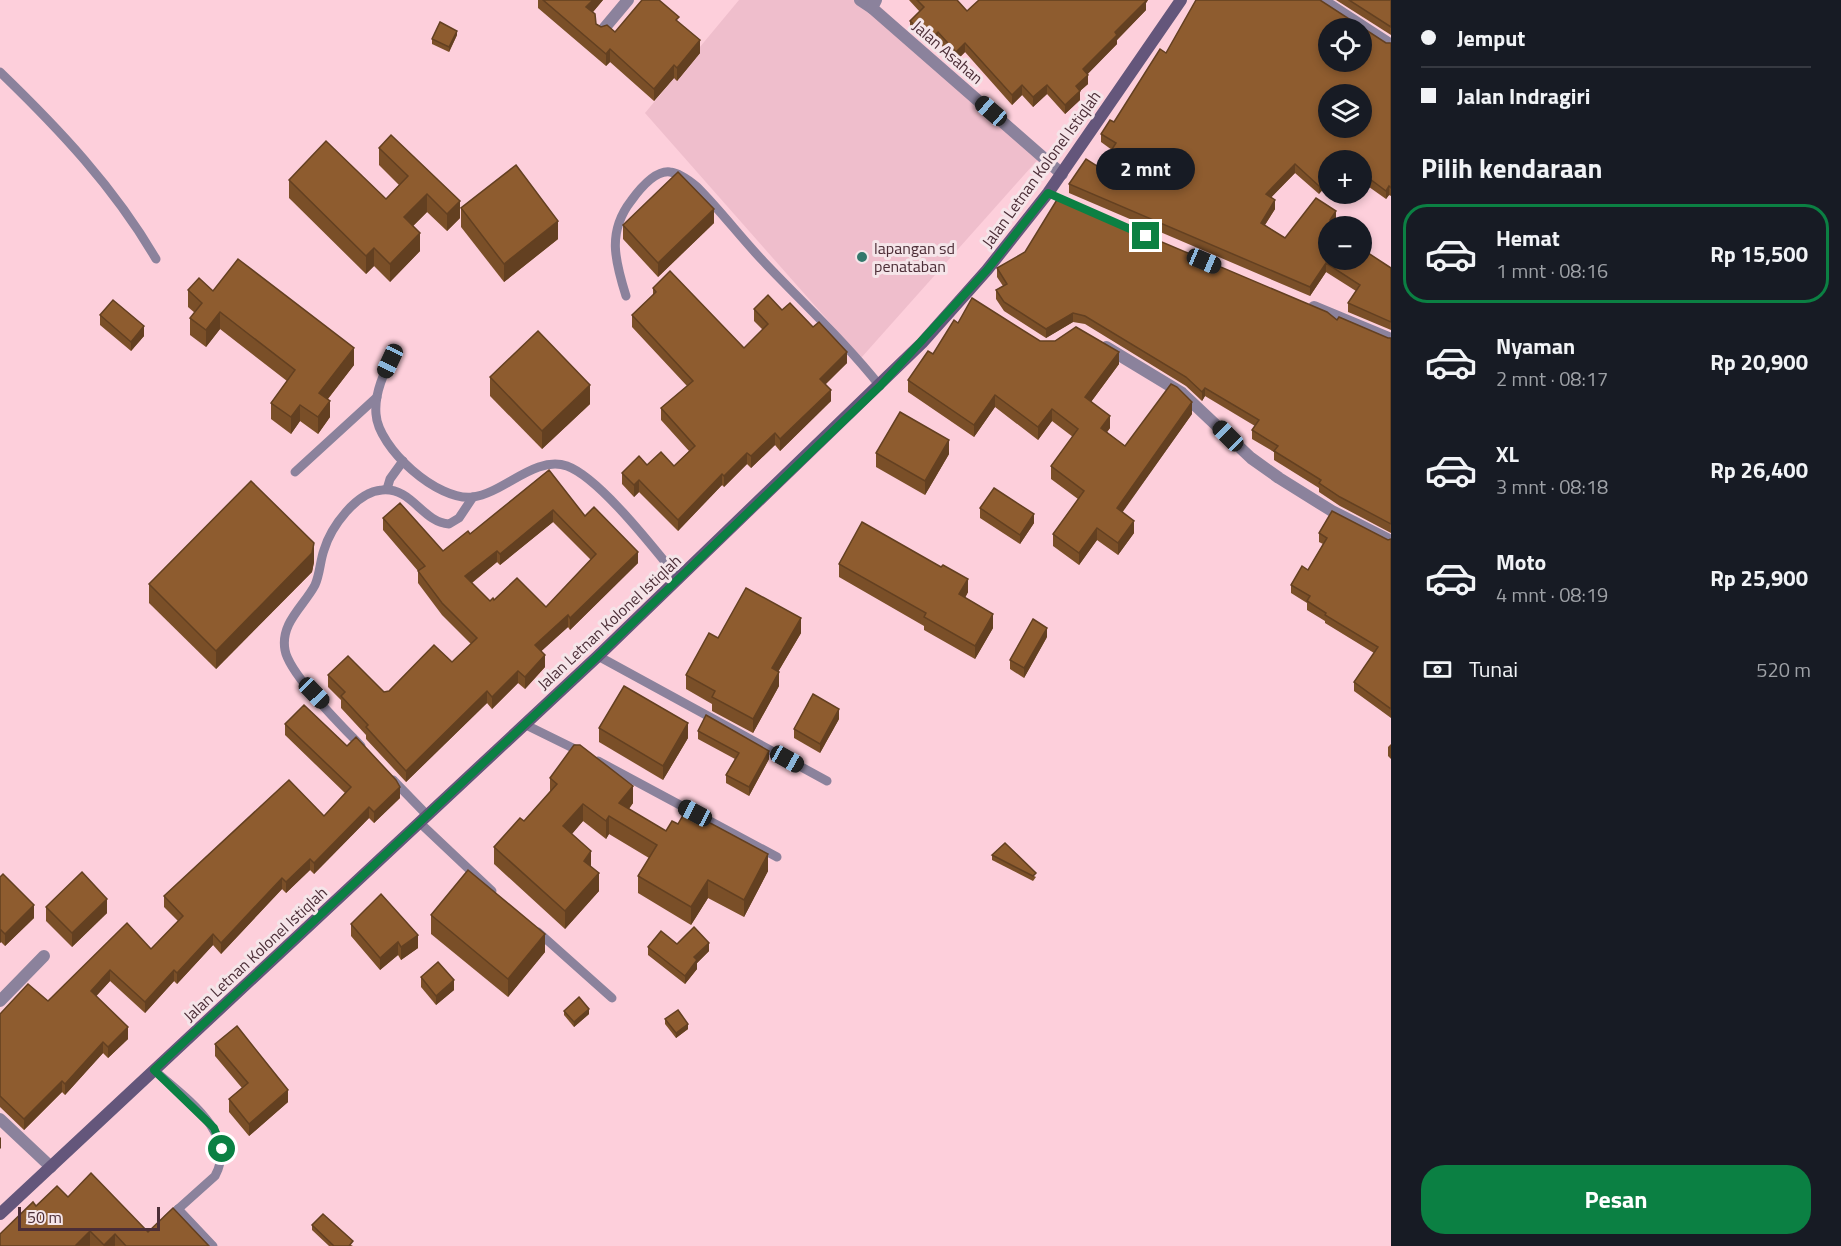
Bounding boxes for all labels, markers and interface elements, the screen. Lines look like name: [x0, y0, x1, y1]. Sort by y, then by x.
street label: Jalan Asahan: [907, 15, 989, 89]
map controls: [1318, 18, 1372, 270]
button: locate: [1318, 18, 1372, 72]
text: Jemput: [1457, 21, 1525, 55]
text: Jalan Indragiri: [1457, 79, 1590, 113]
button: layers: [1318, 84, 1372, 138]
street label: Jalan Letnan Kolonel Istiqlah: [976, 86, 1106, 252]
car: [972, 92, 1010, 130]
text: Pilih kendaraan: [1421, 147, 1603, 188]
callout: 2 mnt: [1096, 149, 1196, 191]
button: +: [1318, 150, 1372, 204]
text: 2 mnt: [1120, 153, 1171, 184]
button: −: [1318, 216, 1372, 270]
text: Hemat: [1496, 221, 1560, 255]
route end: [1132, 222, 1159, 249]
icon: car: [1424, 227, 1478, 281]
place label: lapangan sd penataban: [874, 236, 955, 278]
text: Rp 15,500: [1710, 237, 1808, 271]
car: [1184, 246, 1224, 276]
marker: lapangan sd penataban: [855, 250, 869, 264]
text: 1 mnt · 08:16: [1496, 255, 1608, 286]
text: Nyaman: [1496, 329, 1575, 363]
icon: car: [1424, 335, 1478, 389]
car: [374, 341, 406, 381]
text: Rp 20,900: [1710, 345, 1808, 379]
text: 2 mnt · 08:17: [1496, 363, 1608, 394]
car: [1209, 417, 1247, 455]
text: XL: [1496, 437, 1519, 471]
icon: car: [1424, 443, 1478, 497]
text: Rp 26,400: [1710, 453, 1808, 487]
text: 3 mnt · 08:18: [1496, 471, 1608, 502]
text: Moto: [1496, 545, 1546, 579]
street label: Jalan Letnan Kolonel Istiqlah: [532, 549, 686, 695]
icon: car: [1424, 551, 1478, 605]
text: Rp 25,900: [1710, 561, 1808, 595]
text: 4 mnt · 08:19: [1496, 579, 1608, 610]
text: Tunai: [1469, 652, 1518, 686]
icon: cash: [1421, 653, 1454, 686]
text: 520 m: [1756, 654, 1811, 685]
car: [295, 674, 333, 712]
car: [767, 742, 807, 776]
car: [675, 797, 715, 829]
street label: Jalan Letnan Kolonel Istiqlah: [178, 881, 332, 1027]
route start: [208, 1135, 235, 1162]
button: Pesan: [1421, 1165, 1811, 1234]
scale bar: [18, 1204, 160, 1232]
text: 50 m: [27, 1205, 62, 1229]

